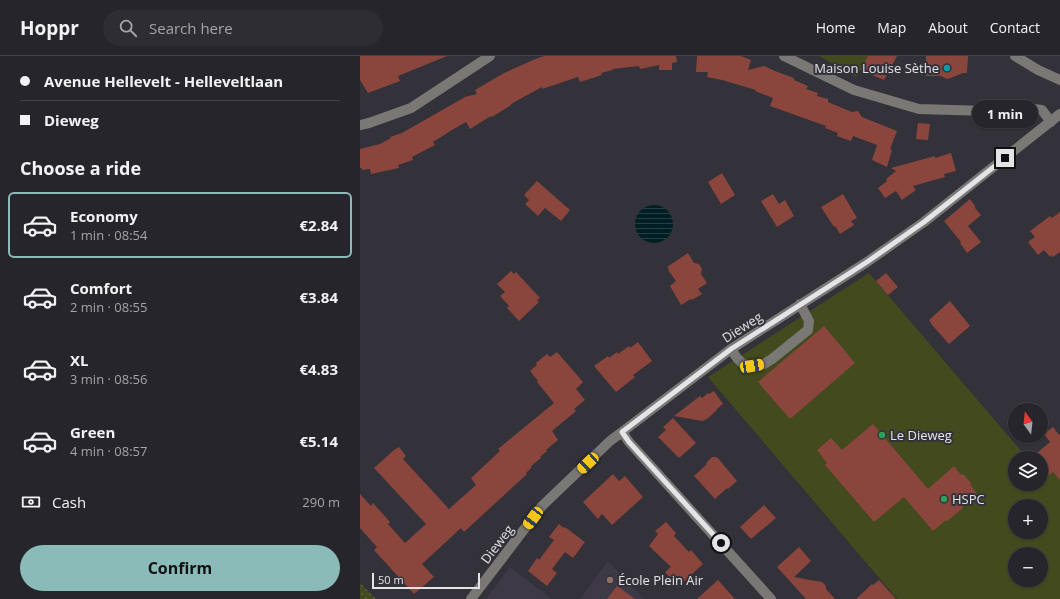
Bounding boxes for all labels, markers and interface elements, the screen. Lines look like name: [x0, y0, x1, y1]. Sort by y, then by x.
search box: [103, 10, 383, 46]
text: Hoppr: [20, 15, 79, 41]
icon: search: [117, 17, 139, 39]
text: Search here: [149, 18, 233, 38]
text: Home: [816, 18, 855, 37]
text: Map: [877, 18, 906, 37]
text: About: [928, 18, 968, 37]
text: Contact: [990, 18, 1040, 37]
place label: Maison Louise Sèthe: [814, 59, 939, 77]
marker: Maison Louise Sèthe: [942, 63, 952, 73]
text: Avenue Hellevelt - Helleveltlaan: [44, 71, 283, 91]
callout: 1 min: [972, 100, 1038, 128]
text: 1 min: [987, 105, 1023, 123]
text: Dieweg: [44, 110, 99, 130]
route end: [996, 149, 1014, 167]
text: Choose a ride: [20, 156, 141, 180]
text: Economy: [70, 206, 138, 226]
icon: car: [22, 207, 58, 243]
text: €2.84: [299, 215, 338, 235]
text: 1 min · 08:54: [70, 226, 147, 244]
text: Comfort: [70, 278, 132, 298]
icon: car: [22, 279, 58, 315]
text: €3.84: [299, 287, 338, 307]
text: 2 min · 08:55: [70, 298, 147, 316]
street label: Dieweg: [718, 307, 766, 347]
text: XL: [70, 350, 88, 370]
icon: car: [22, 351, 58, 387]
car: [739, 358, 765, 374]
text: €4.83: [299, 359, 338, 379]
text: 3 min · 08:56: [70, 370, 147, 388]
north arrow: [1008, 403, 1048, 443]
map controls: [1008, 403, 1048, 587]
text: Green: [70, 422, 115, 442]
icon: car: [22, 423, 58, 459]
place label: Le Dieweg: [890, 426, 952, 444]
marker: Le Dieweg: [877, 430, 887, 440]
text: €5.14: [299, 431, 338, 451]
text: 4 min · 08:57: [70, 442, 147, 460]
car: [575, 450, 601, 476]
button: layers: [1008, 451, 1048, 491]
place label: HSPC: [952, 490, 985, 508]
icon: cash: [20, 491, 42, 513]
text: Cash: [52, 492, 86, 512]
text: 290 m: [302, 493, 340, 511]
marker: HSPC: [939, 494, 949, 504]
button: +: [1008, 499, 1048, 539]
car: [521, 505, 545, 531]
street label: Dieweg: [476, 521, 518, 567]
route start: [712, 534, 730, 552]
button: Confirm: [20, 545, 340, 591]
button: −: [1008, 547, 1048, 587]
scale bar: [372, 571, 480, 590]
place label: École Plein Air: [618, 571, 704, 589]
text: 50 m: [378, 572, 404, 587]
marker: École Plein Air: [605, 575, 615, 585]

